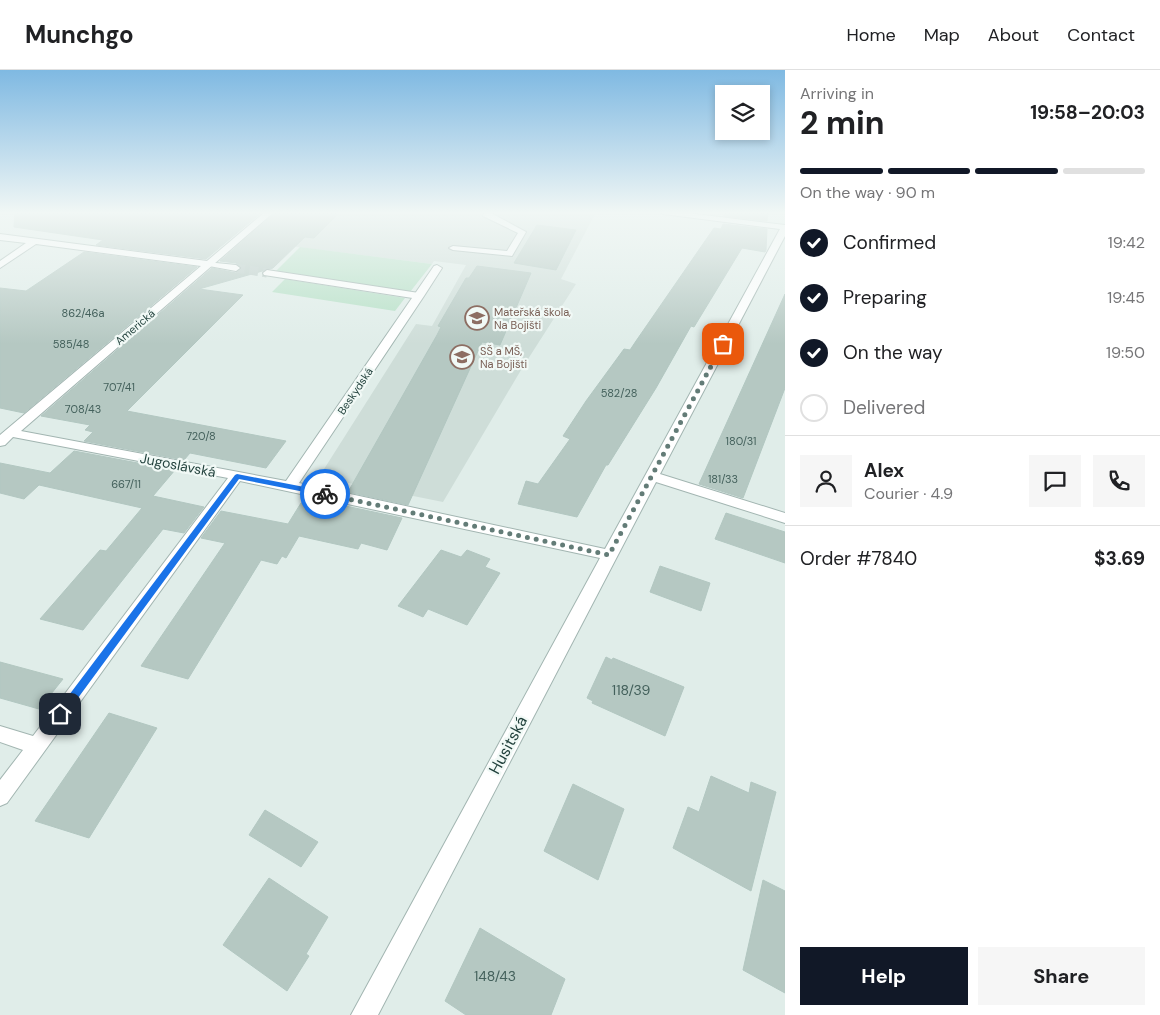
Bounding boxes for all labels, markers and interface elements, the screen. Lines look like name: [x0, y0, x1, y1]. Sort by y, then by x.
text: Munchgo: [25, 19, 134, 50]
text: Home: [846, 23, 896, 47]
text: Map: [924, 23, 960, 47]
text: About: [988, 23, 1039, 47]
text: Contact: [1067, 23, 1135, 47]
text: Arriving in: [800, 83, 874, 104]
map controls: [715, 85, 770, 140]
button: layers: [715, 85, 770, 140]
text: 19:58–20:03: [1030, 100, 1145, 125]
text: 2 min: [800, 102, 885, 144]
text: On the way · 90 m: [800, 182, 935, 203]
icon: check: [800, 229, 828, 257]
text: Confirmed: [843, 230, 936, 255]
text: 19:42: [1108, 232, 1145, 253]
icon: check: [800, 284, 828, 312]
text: Preparing: [843, 285, 927, 310]
text: 19:45: [1107, 287, 1145, 308]
school or university icon: Mateřská škola, Na Bojišti: [464, 305, 490, 331]
place label: Mateřská škola, Na Bojišti: [494, 305, 571, 332]
house number: 862/46a: [62, 306, 104, 320]
street label: Americká: [112, 306, 158, 348]
pin: [702, 323, 744, 365]
icon: bag: [709, 330, 737, 358]
house number: 585/48: [53, 337, 89, 351]
icon: check: [800, 339, 828, 367]
text: On the way: [843, 340, 943, 365]
text: 19:50: [1106, 342, 1145, 363]
school or university icon: SŠ a MŠ, Na Bojišti: [449, 344, 475, 370]
place label: SŠ a MŠ, Na Bojišti: [480, 344, 527, 371]
street label: Beskydská: [334, 365, 376, 417]
house number: 707/41: [103, 380, 135, 394]
house number: 582/28: [601, 386, 637, 400]
text: Delivered: [843, 395, 925, 420]
house number: 708/43: [65, 402, 101, 416]
house number: 720/8: [186, 429, 216, 443]
house number: 180/31: [726, 434, 756, 448]
street label: Jugoslávská: [138, 449, 218, 481]
button: person: [800, 455, 852, 507]
button: chat: [1029, 455, 1081, 507]
button: phone: [1093, 455, 1145, 507]
text: Alex: [864, 458, 904, 483]
courier: [300, 469, 350, 519]
house number: 181/33: [708, 472, 738, 486]
house number: 667/11: [111, 477, 141, 491]
icon: bike: [311, 480, 339, 508]
text: Courier · 4.9: [864, 483, 953, 504]
text: Order #7840: [800, 546, 917, 571]
text: $3.69: [1094, 546, 1145, 571]
house number: 118/39: [612, 681, 650, 699]
pin: [39, 693, 81, 735]
icon: home: [46, 700, 74, 728]
street label: Husitská: [484, 712, 532, 778]
button: Help: [800, 947, 968, 1005]
button: Share: [978, 947, 1145, 1005]
house number: 148/43: [474, 967, 516, 985]

